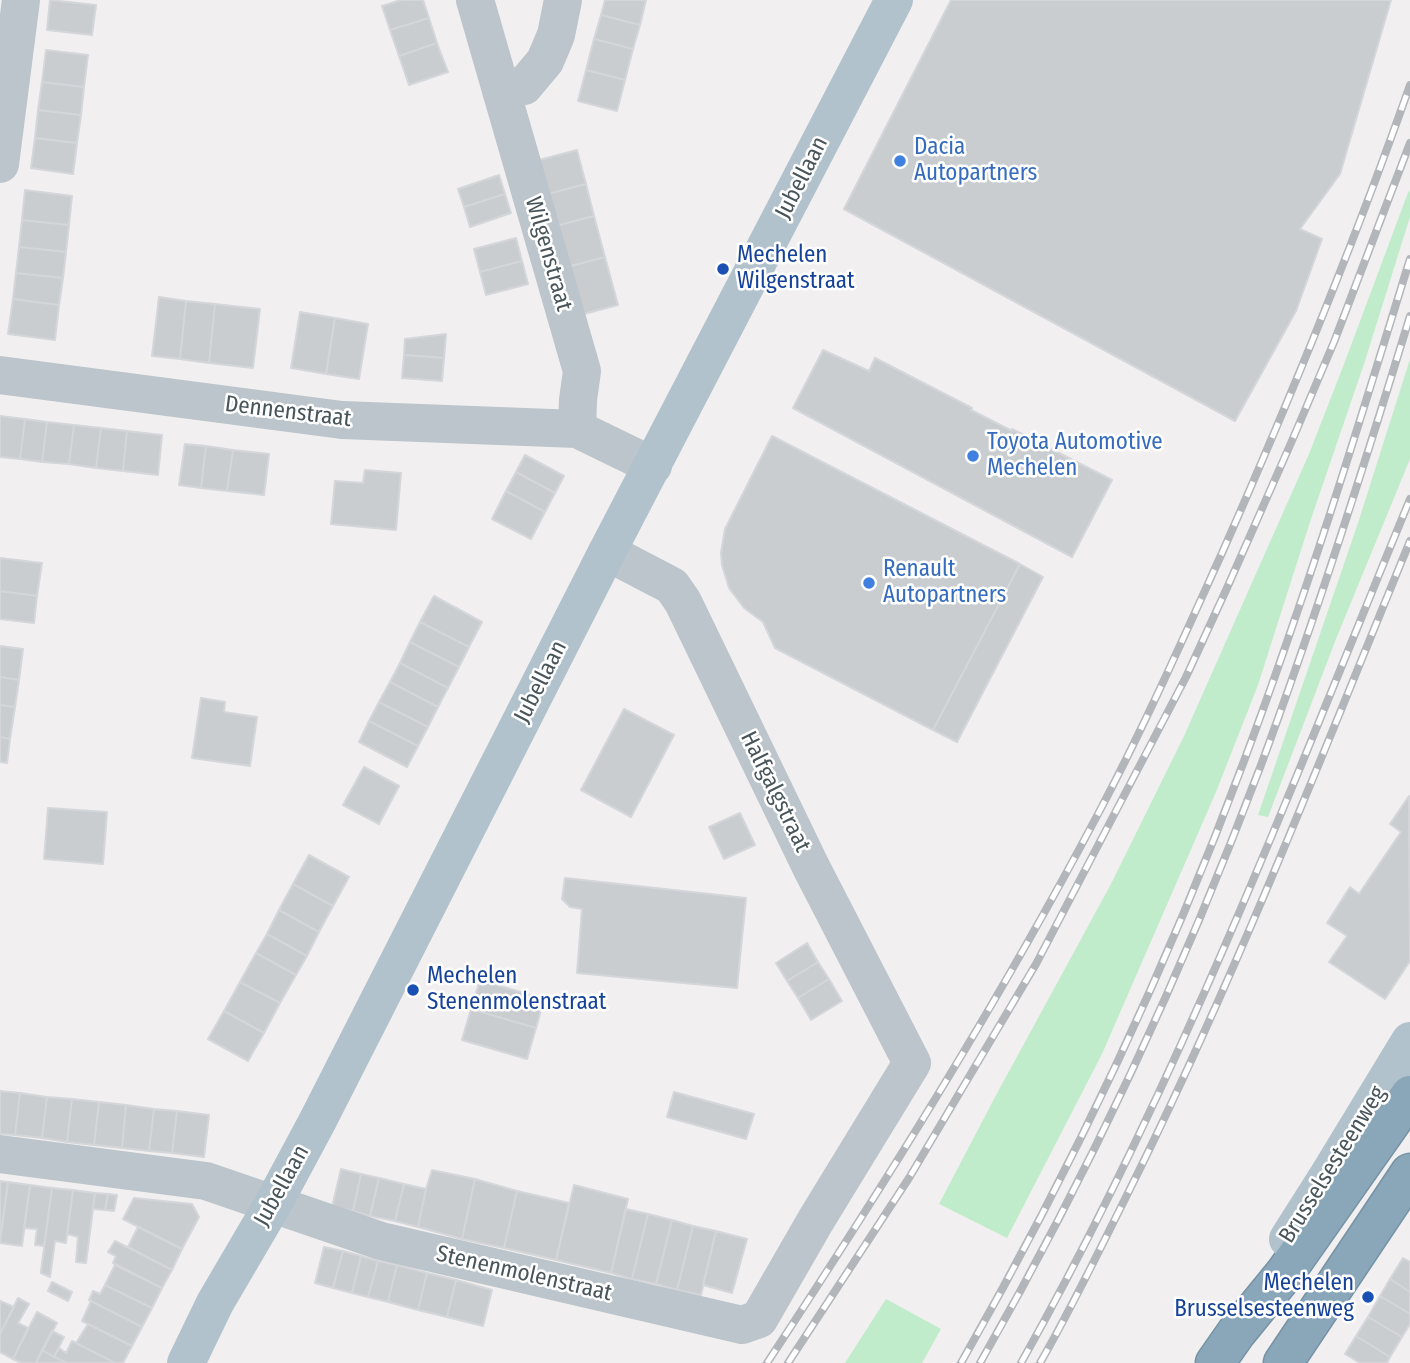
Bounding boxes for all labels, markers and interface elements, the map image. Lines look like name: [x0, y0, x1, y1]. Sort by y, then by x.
street label: Jubellaan: [770, 132, 834, 224]
place label: Dacia Autopartners: [914, 134, 1037, 188]
marker: Dacia Autopartners: [892, 153, 908, 169]
street label: Wilgenstraat: [519, 194, 577, 314]
place label: Mechelen Wilgenstraat: [737, 242, 855, 296]
marker: Mechelen Wilgenstraat: [715, 261, 731, 277]
street label: Dennenstraat: [223, 391, 353, 433]
place label: Toyota Automotive Mechelen: [987, 429, 1163, 483]
marker: Toyota Automotive Mechelen: [965, 448, 981, 464]
place label: Renault Autopartners: [883, 556, 1006, 610]
marker: Renault Autopartners: [861, 575, 877, 591]
street label: Jubellaan: [509, 636, 573, 728]
street label: Halfgalgstraat: [734, 727, 816, 857]
place label: Mechelen Stenenmolenstraat: [427, 963, 606, 1017]
marker: Mechelen Stenenmolenstraat: [405, 982, 421, 998]
street label: Brusselsesteenweg: [1274, 1081, 1392, 1249]
street label: Jubellaan: [248, 1141, 316, 1231]
street label: Stenenmolenstraat: [434, 1240, 614, 1308]
place label: Mechelen Brusselsesteenweg: [1174, 1270, 1354, 1324]
marker: Mechelen Brusselsesteenweg: [1360, 1289, 1376, 1305]

